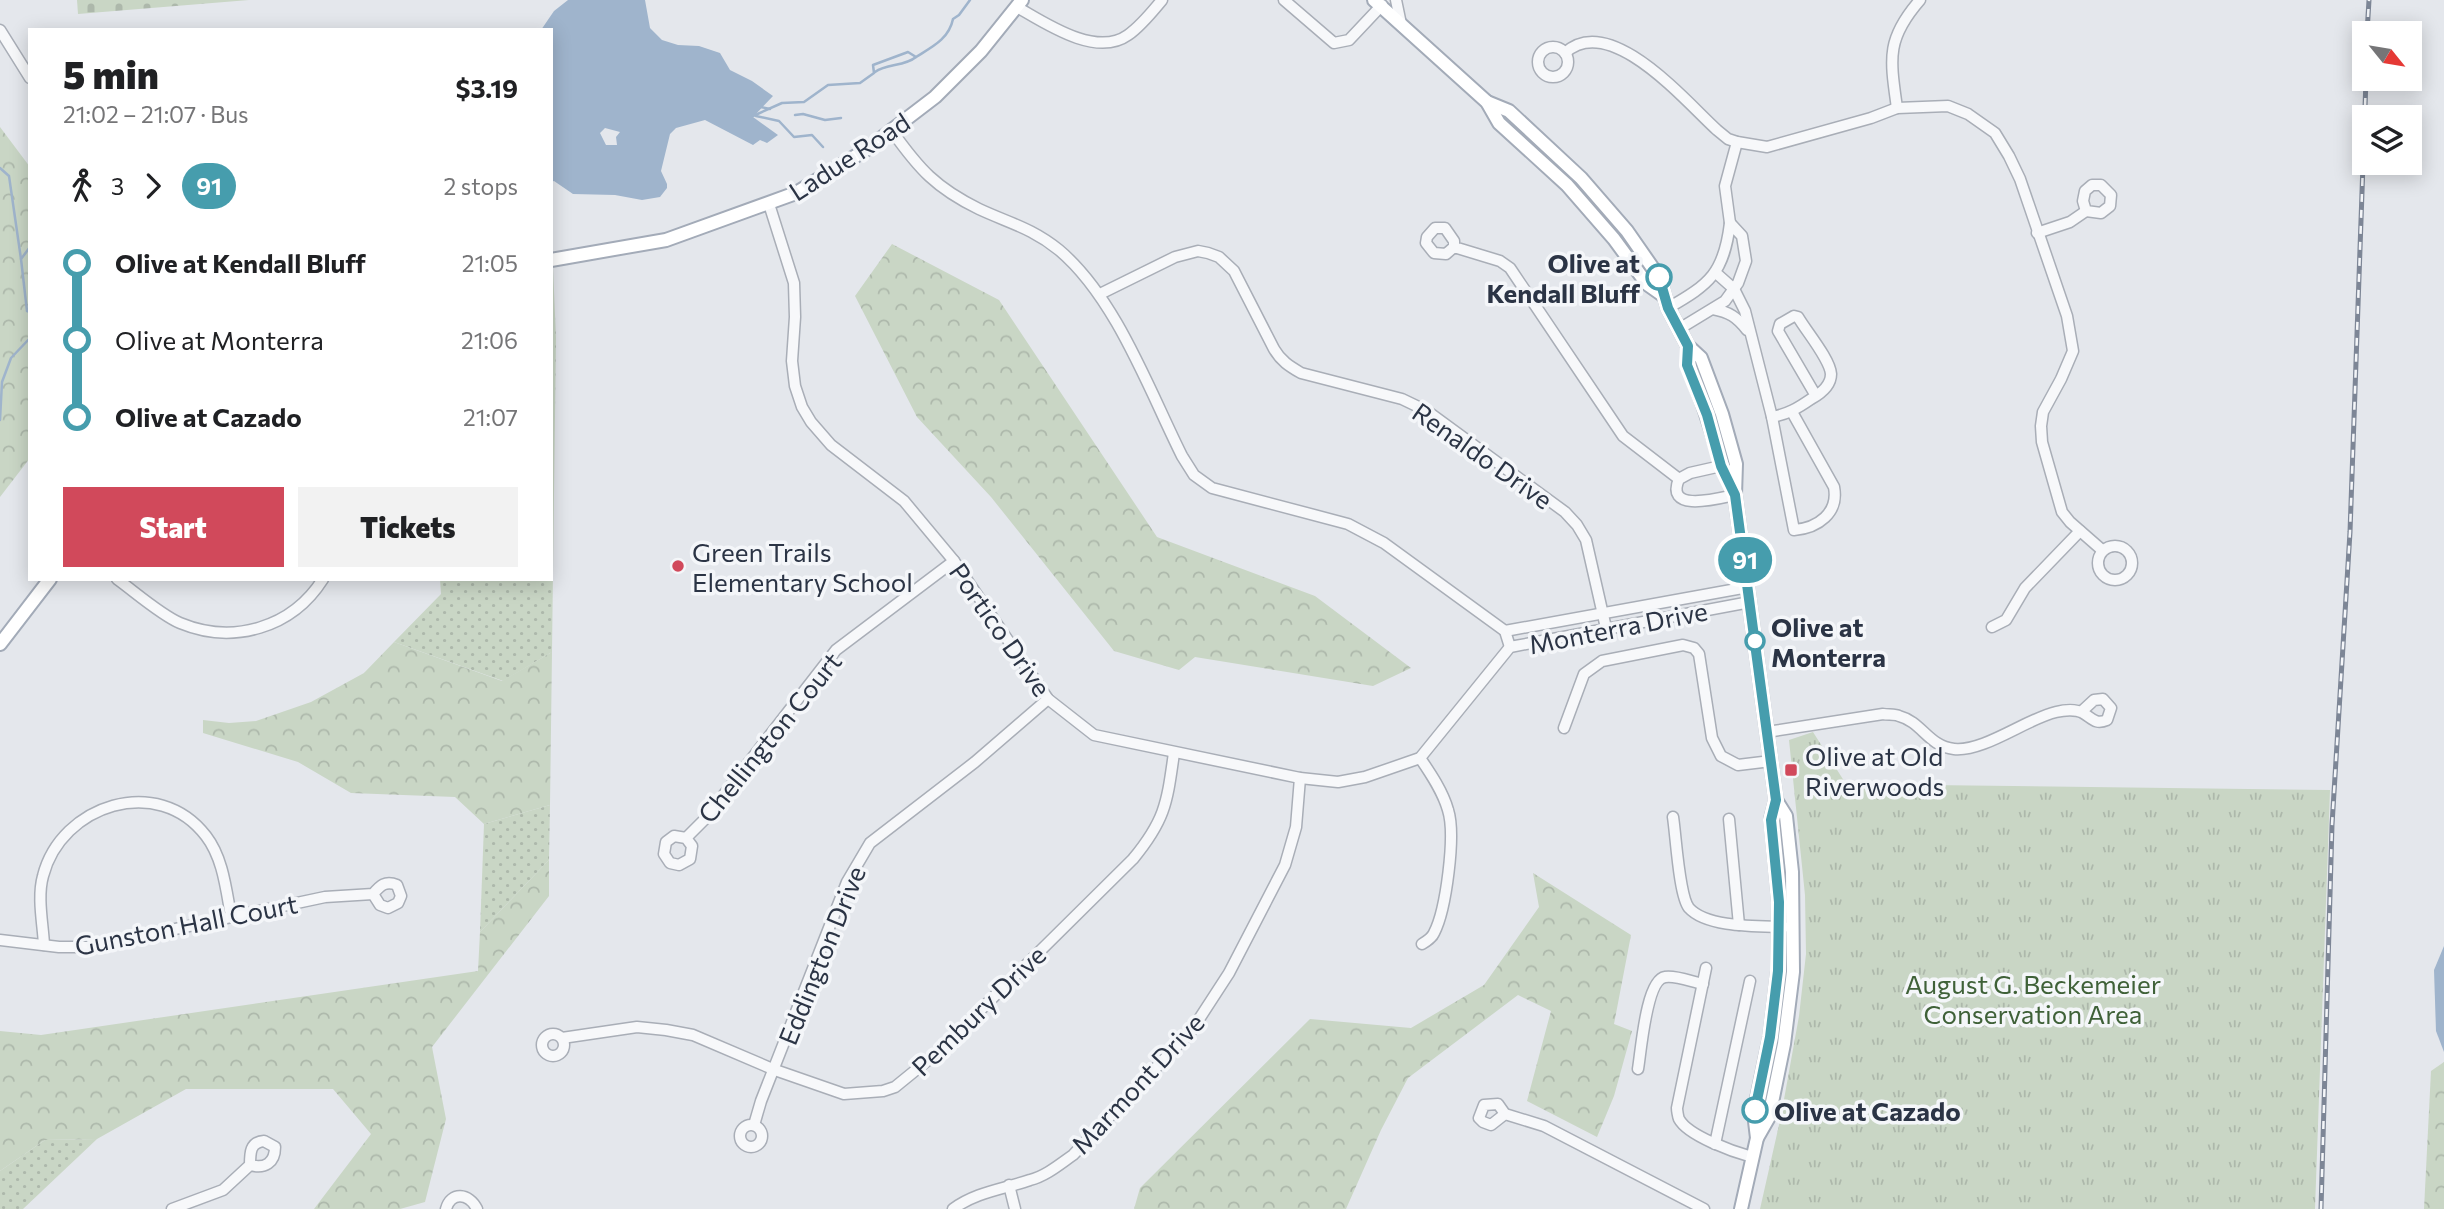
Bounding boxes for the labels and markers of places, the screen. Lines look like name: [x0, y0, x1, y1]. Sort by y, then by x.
place label: Olive at Kendall Bluff: [1486, 247, 1640, 308]
marker: Olive at Kendall Bluff: [1646, 264, 1672, 290]
place label: Green Trails Elementary School: [692, 536, 913, 597]
marker: Green Trails Elementary School: [670, 558, 686, 574]
place label: Olive at Monterra: [1771, 611, 1886, 672]
marker: Olive at Monterra: [1745, 631, 1765, 651]
place label: Olive at Old Riverwoods: [1805, 740, 1944, 801]
marker: Olive at Old Riverwoods: [1783, 762, 1799, 778]
place label: Olive at Cazado: [1774, 1095, 1961, 1126]
marker: Olive at Cazado: [1742, 1097, 1768, 1123]

